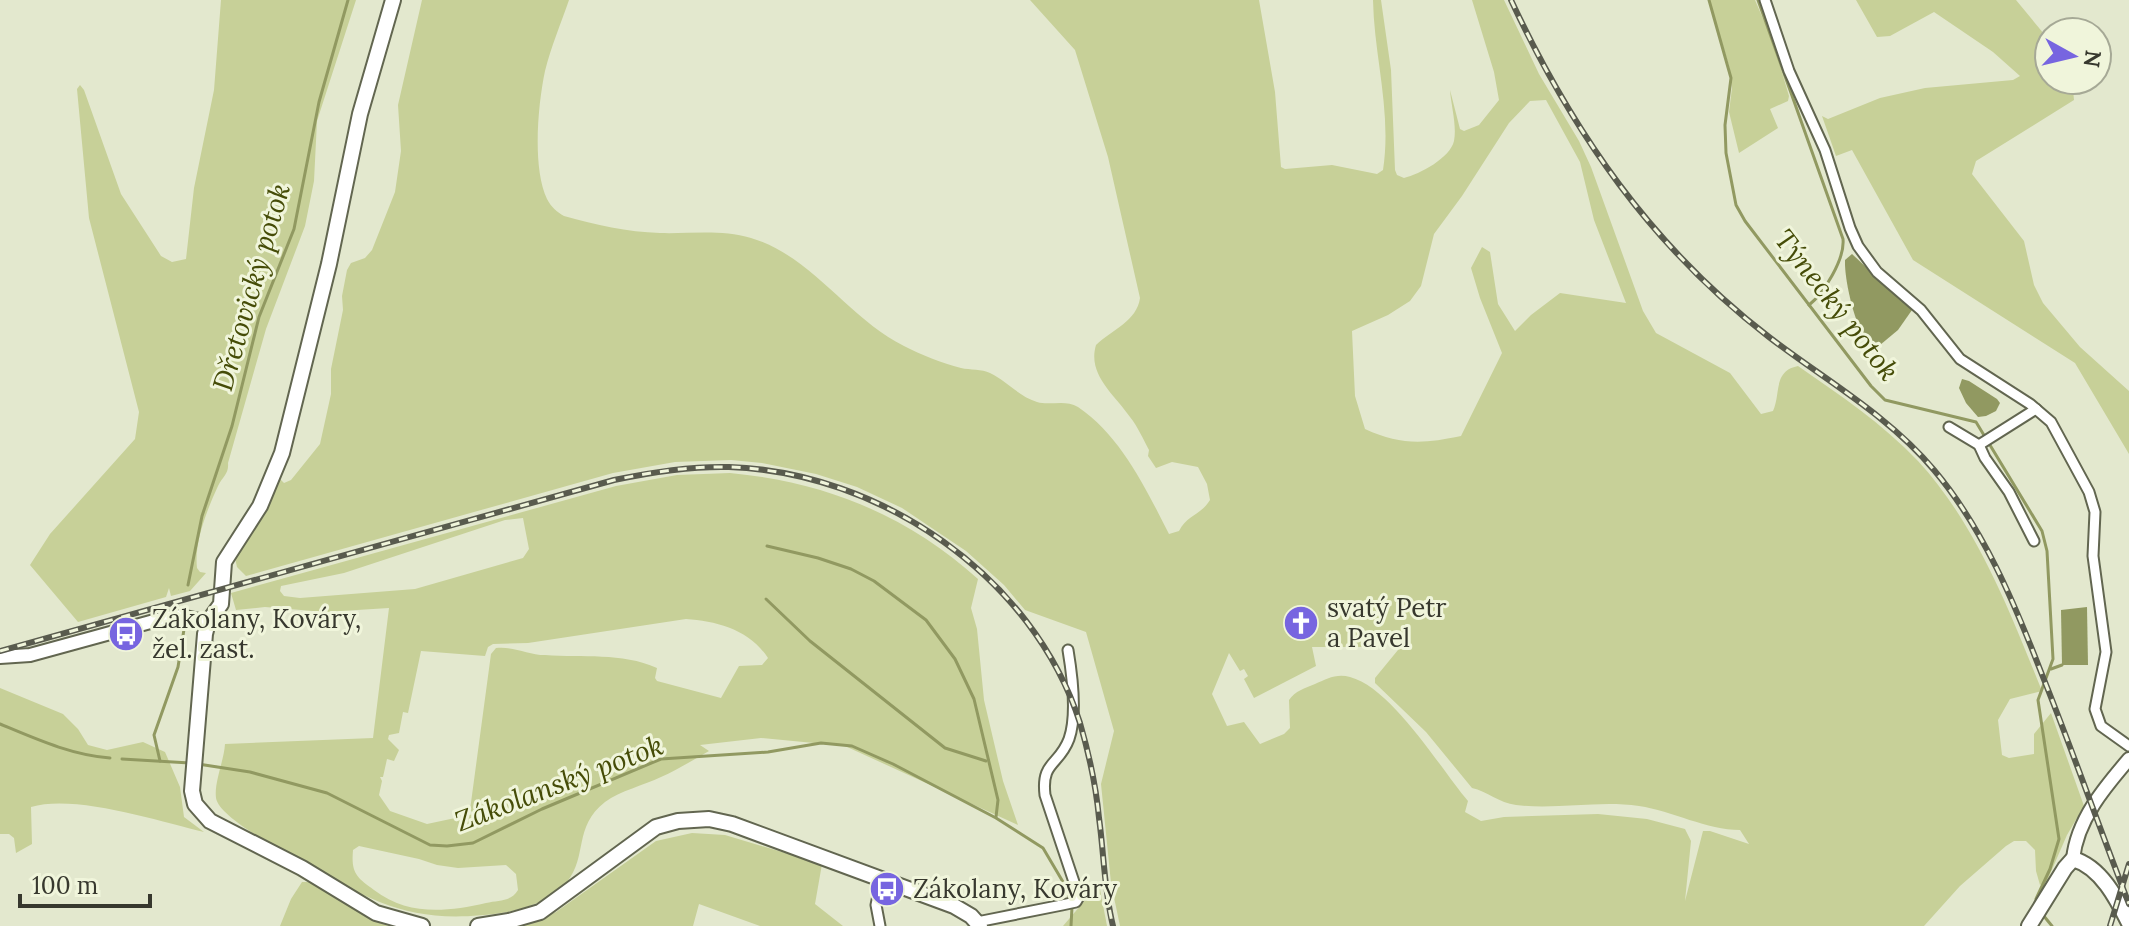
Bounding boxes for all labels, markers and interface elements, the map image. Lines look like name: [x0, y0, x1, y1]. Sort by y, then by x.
north arrow: [2033, 16, 2113, 96]
text: N: [2078, 48, 2108, 69]
water label: Dřetovický potok: [204, 179, 298, 395]
water label: Týnecký potok: [1767, 222, 1907, 388]
place label: svatý Petr a Pavel: [1327, 591, 1447, 654]
place label: Zákolany, Kováry, žel. zast.: [152, 602, 361, 665]
church icon: svatý Petr a Pavel: [1282, 604, 1320, 642]
bus stop icon: Zákolany, Kováry, žel. zast.: [107, 615, 145, 653]
water label: Zákolanský potok: [450, 727, 668, 839]
scale bar: [20, 858, 150, 908]
text: 100 m: [32, 870, 98, 901]
bus stop icon: Zákolany, Kováry: [868, 870, 906, 908]
place label: Zákolany, Kováry: [913, 872, 1118, 905]

